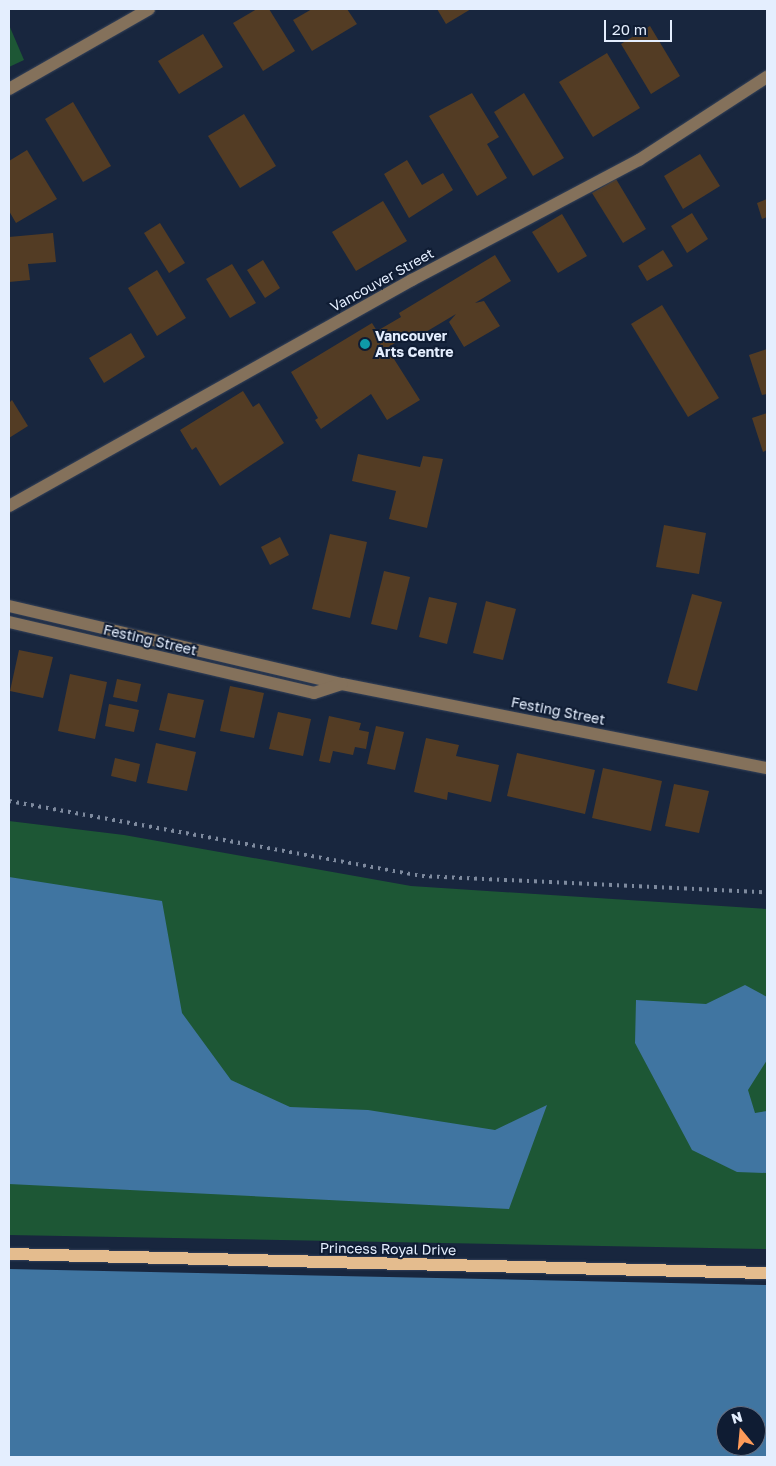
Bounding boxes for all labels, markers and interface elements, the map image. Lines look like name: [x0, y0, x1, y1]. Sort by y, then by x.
scale bar: [606, 10, 674, 42]
text: 20 m: [612, 20, 647, 38]
street label: Vancouver Street: [327, 245, 437, 315]
place label: Vancouver Arts Centre: [375, 328, 453, 361]
marker: Vancouver Arts Centre: [359, 338, 371, 350]
street label: Festing Street: [102, 621, 198, 659]
street label: Festing Street: [510, 694, 606, 728]
street label: Princess Royal Drive: [320, 1239, 456, 1259]
north arrow: [716, 1406, 766, 1456]
text: N: [729, 1407, 744, 1427]

